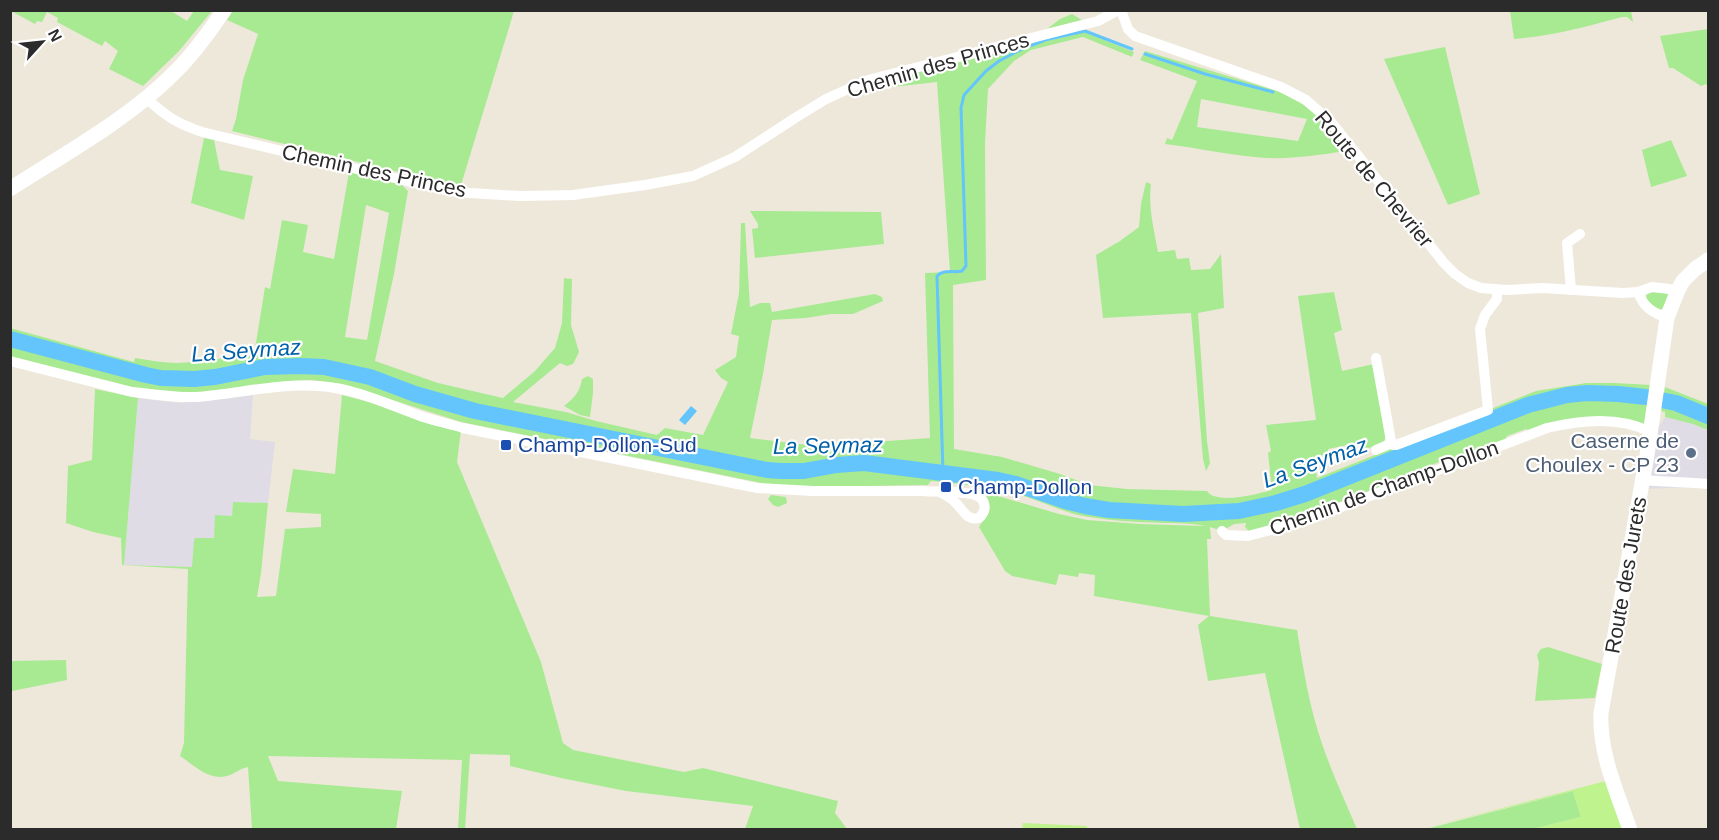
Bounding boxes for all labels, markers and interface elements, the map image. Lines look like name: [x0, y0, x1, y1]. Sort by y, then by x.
north arrow: [12, 12, 72, 72]
text: N: [45, 26, 65, 44]
street label: Chemin des Princes: [844, 28, 1031, 101]
street label: Route de Chevrier: [1311, 106, 1438, 251]
street label: Chemin des Princes: [280, 140, 468, 201]
water label: La Seymaz: [190, 334, 302, 367]
place label: Caserne de Choulex - CP 23: [1525, 429, 1679, 476]
water label: La Seymaz: [773, 432, 883, 459]
water label: La Seymaz: [1259, 432, 1371, 493]
place label: Champ-Dollon-Sud: [518, 433, 697, 456]
street label: Chemin de Champ-Dollon: [1266, 435, 1501, 540]
marker: Champ-Dollon-Sud: [499, 438, 513, 452]
marker: Caserne de Choulex - CP 23: [1684, 446, 1698, 460]
place label: Champ-Dollon: [958, 475, 1092, 498]
marker: Champ-Dollon: [939, 480, 953, 494]
street label: Route des Jurets: [1600, 495, 1651, 655]

